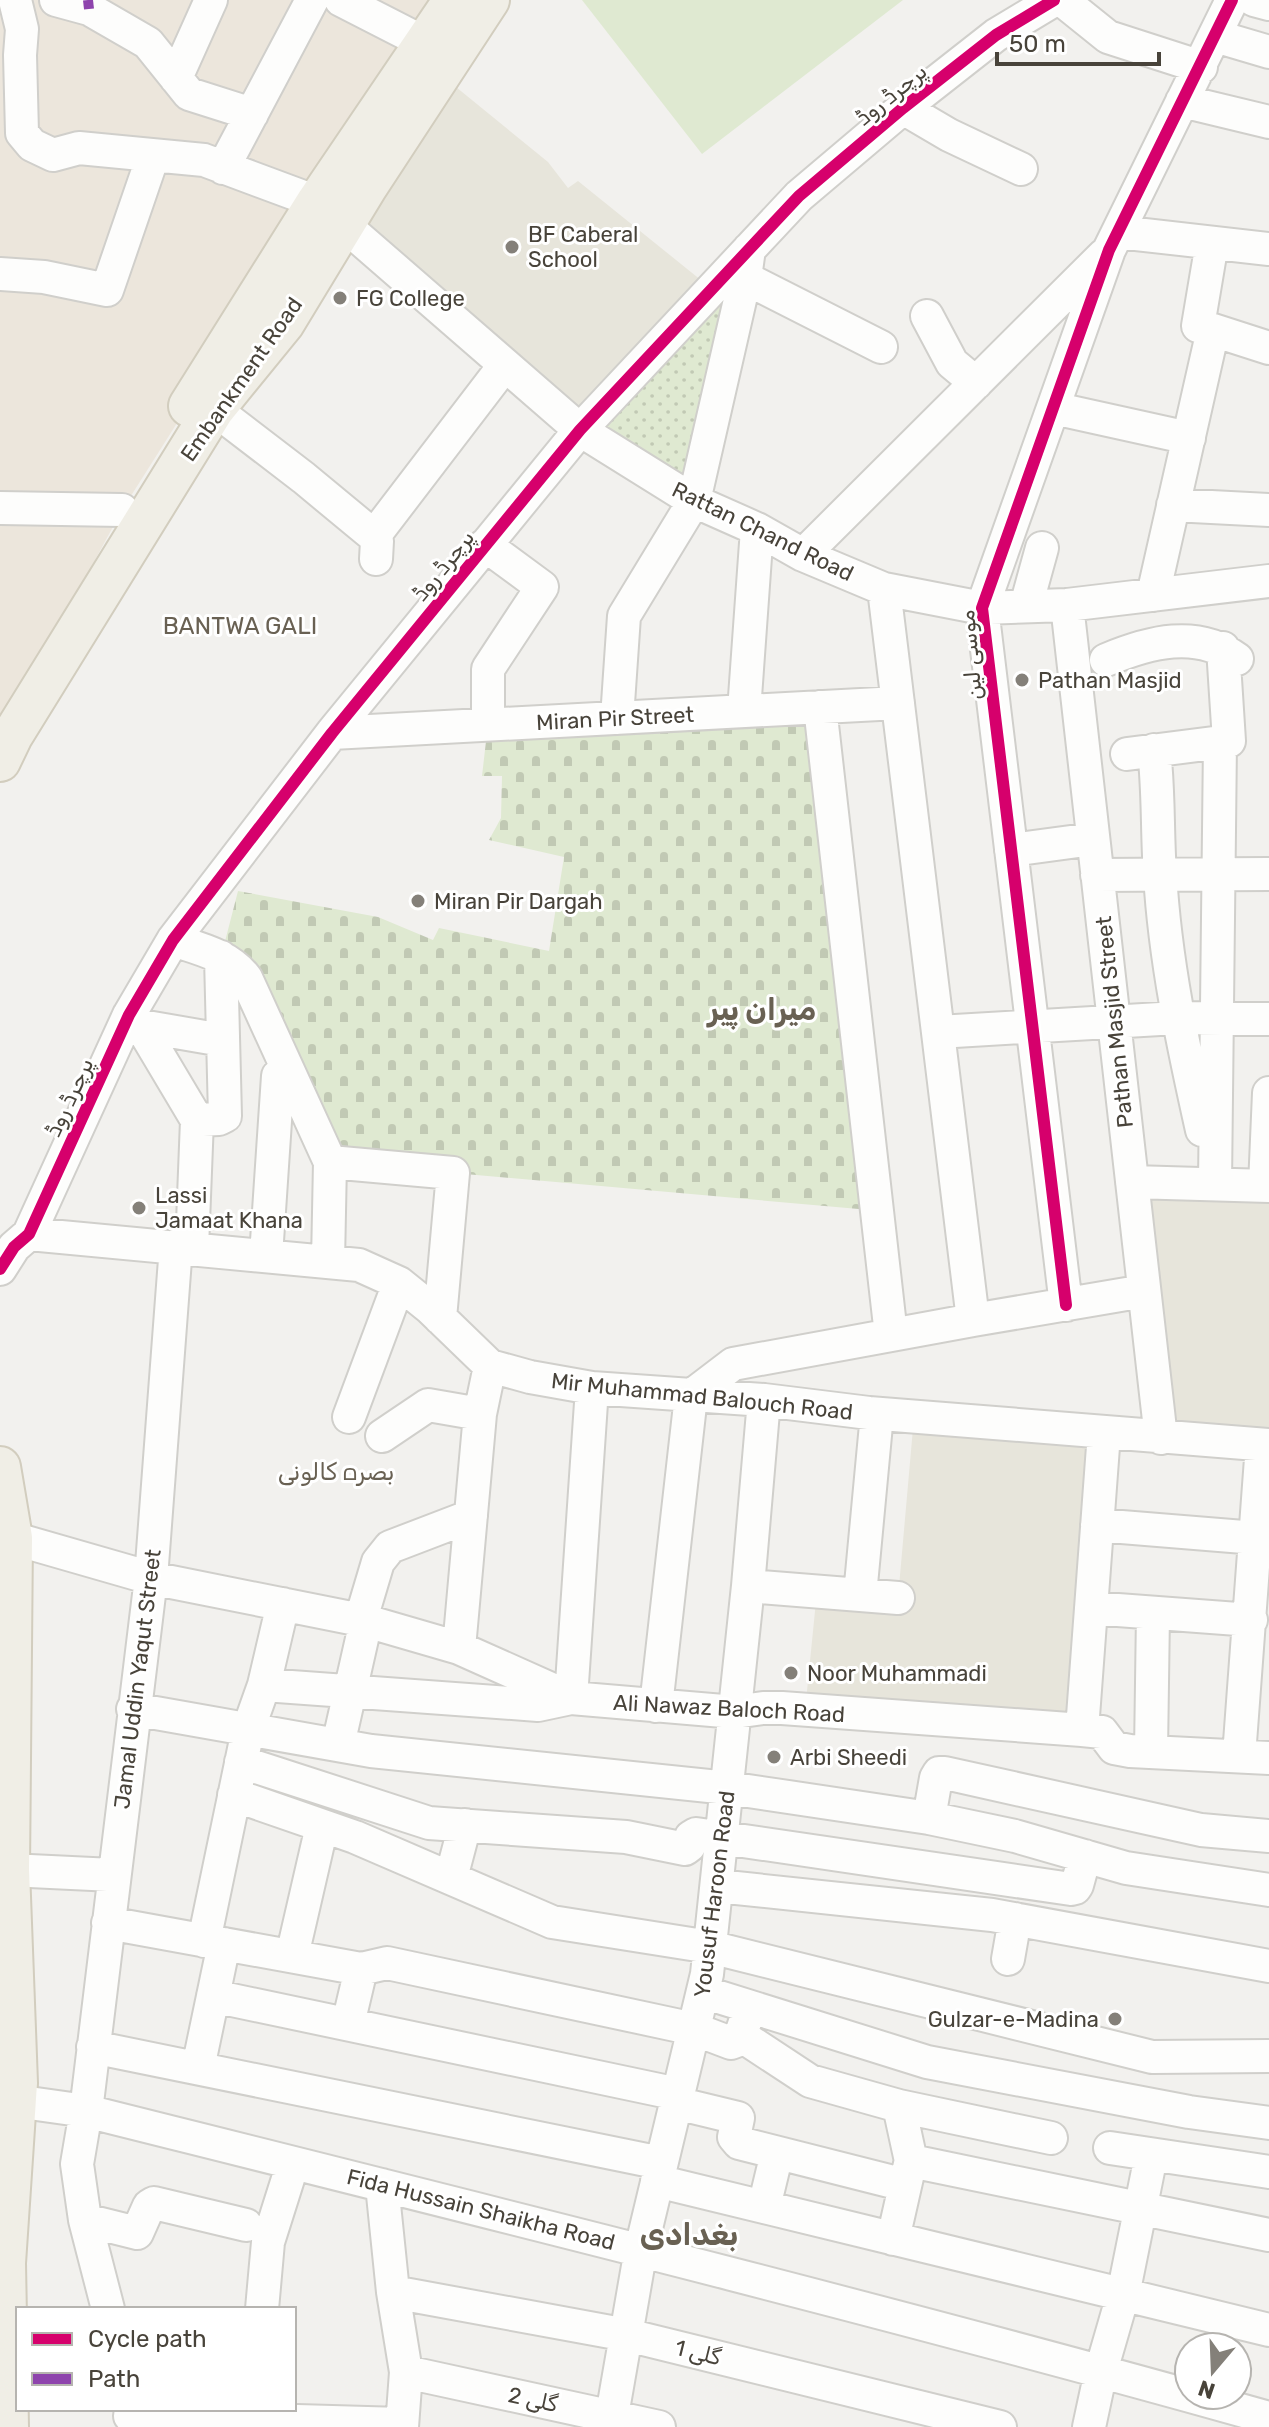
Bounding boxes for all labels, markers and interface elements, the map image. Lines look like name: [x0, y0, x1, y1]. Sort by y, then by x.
scale bar: [997, 16, 1159, 66]
text: 50 m: [1009, 30, 1066, 58]
street label: پرچرڈ روڈ: [850, 58, 933, 132]
place label: BF Caberal School: [528, 221, 638, 273]
marker: BF Caberal School: [503, 238, 521, 256]
place label: FG College: [356, 285, 465, 312]
marker: FG College: [331, 289, 349, 307]
street label: Embankment Road: [175, 292, 308, 466]
street label: Rattan Chand Road: [668, 476, 858, 587]
street label: پرچرڈ روڈ: [407, 524, 481, 607]
street label: موسی لین: [953, 609, 988, 701]
district label: BANTWA GALI: [163, 612, 317, 640]
place label: Pathan Masjid: [1038, 667, 1182, 694]
marker: Pathan Masjid: [1013, 671, 1031, 689]
street label: Miran Pir Street: [535, 701, 695, 736]
place label: Miran Pir Dargah: [434, 888, 603, 915]
marker: Miran Pir Dargah: [409, 892, 427, 910]
street label: Pathan Masjid Street: [1090, 914, 1139, 1129]
district label: میران پیر: [706, 992, 816, 1030]
street label: پرچرڈ روڈ: [40, 1054, 100, 1141]
place label: Lassi Jamaat Khana: [155, 1182, 303, 1234]
marker: Lassi Jamaat Khana: [130, 1199, 148, 1217]
street label: Mir Muhammad Balouch Road: [550, 1367, 854, 1426]
district label: بصرہ کالونی: [278, 1458, 394, 1486]
street label: Jamal Uddin Yaqut Street: [108, 1547, 167, 1811]
place label: Noor Muhammadi: [807, 1660, 987, 1687]
marker: Noor Muhammadi: [782, 1664, 800, 1682]
street label: Ali Nawaz Baloch Road: [612, 1689, 846, 1728]
place label: Arbi Sheedi: [790, 1744, 907, 1771]
marker: Arbi Sheedi: [765, 1748, 783, 1766]
street label: Yousuf Haroon Road: [688, 1789, 741, 1999]
place label: Gulzar-e-Madina: [928, 2006, 1099, 2033]
marker: Gulzar-e-Madina: [1106, 2010, 1124, 2028]
street label: Fida Hussain Shaikha Road: [344, 2163, 618, 2256]
district label: بغدادی: [640, 2217, 738, 2253]
legend: [16, 2307, 296, 2411]
text: Cycle path: [88, 2325, 207, 2353]
north arrow: [1173, 2331, 1253, 2411]
street label: گلی 1: [672, 2334, 724, 2371]
text: Path: [88, 2365, 140, 2393]
text: N: [1195, 2374, 1219, 2405]
street label: گلی 2: [506, 2381, 560, 2418]

